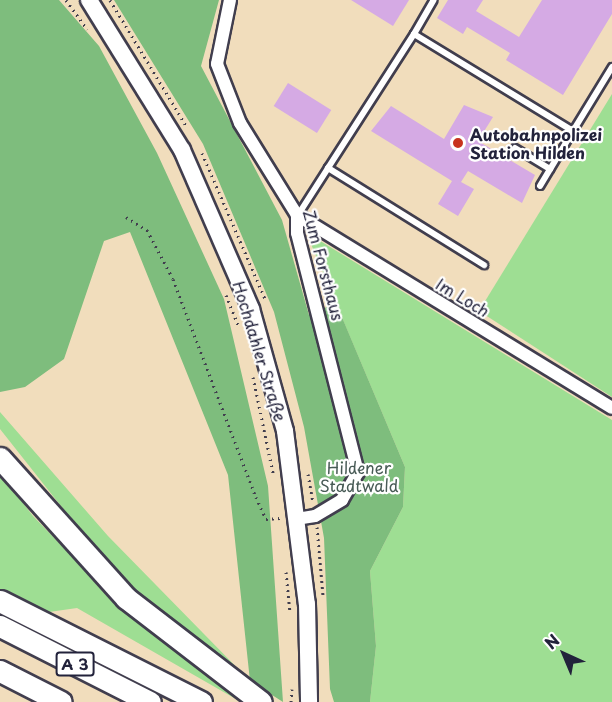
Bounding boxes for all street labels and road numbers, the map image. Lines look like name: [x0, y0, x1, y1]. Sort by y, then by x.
street label: Zum Forsthaus: [300, 208, 348, 322]
street label: Im Loch: [433, 274, 493, 320]
street label: Hochdahler Straße: [229, 278, 291, 424]
road number: A 3: [56, 652, 94, 676]

